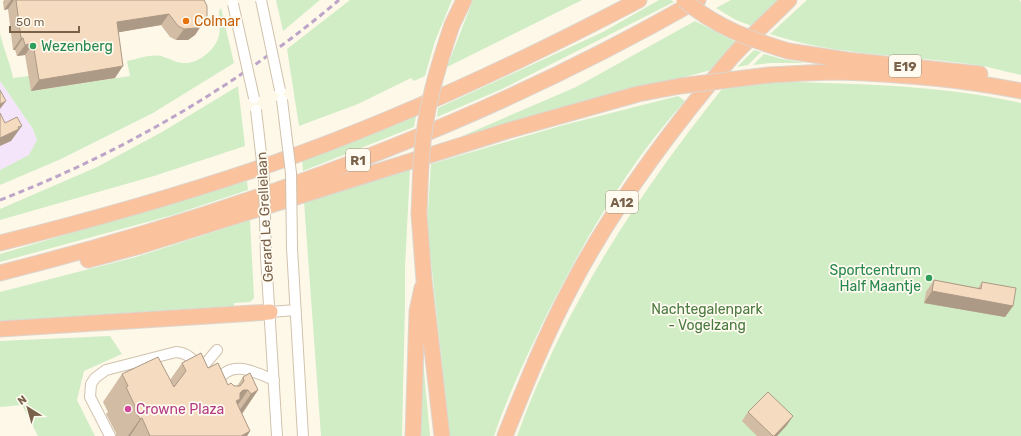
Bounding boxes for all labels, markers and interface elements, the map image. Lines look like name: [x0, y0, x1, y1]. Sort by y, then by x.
scale bar: [10, 8, 79, 34]
place label: Colmar: [194, 13, 241, 30]
text: 50 m: [16, 15, 44, 29]
marker: Colmar: [181, 16, 191, 26]
place label: Wezenberg: [41, 38, 113, 55]
marker: Wezenberg: [28, 41, 38, 51]
road number: E19: [889, 55, 921, 77]
road number: R1: [346, 149, 370, 171]
street label: Gerard Le Grellelaan: [253, 151, 277, 283]
road number: A12: [606, 191, 638, 213]
place label: Sportcentrum Half Maantje: [829, 262, 921, 295]
marker: Sportcentrum Half Maantje: [924, 273, 934, 283]
park label: Nachtegalenpark - Vogelzang: [651, 301, 763, 334]
north arrow: [8, 388, 48, 428]
text: N: [15, 393, 29, 408]
place label: Crowne Plaza: [136, 401, 224, 418]
marker: Crowne Plaza: [123, 404, 133, 414]

